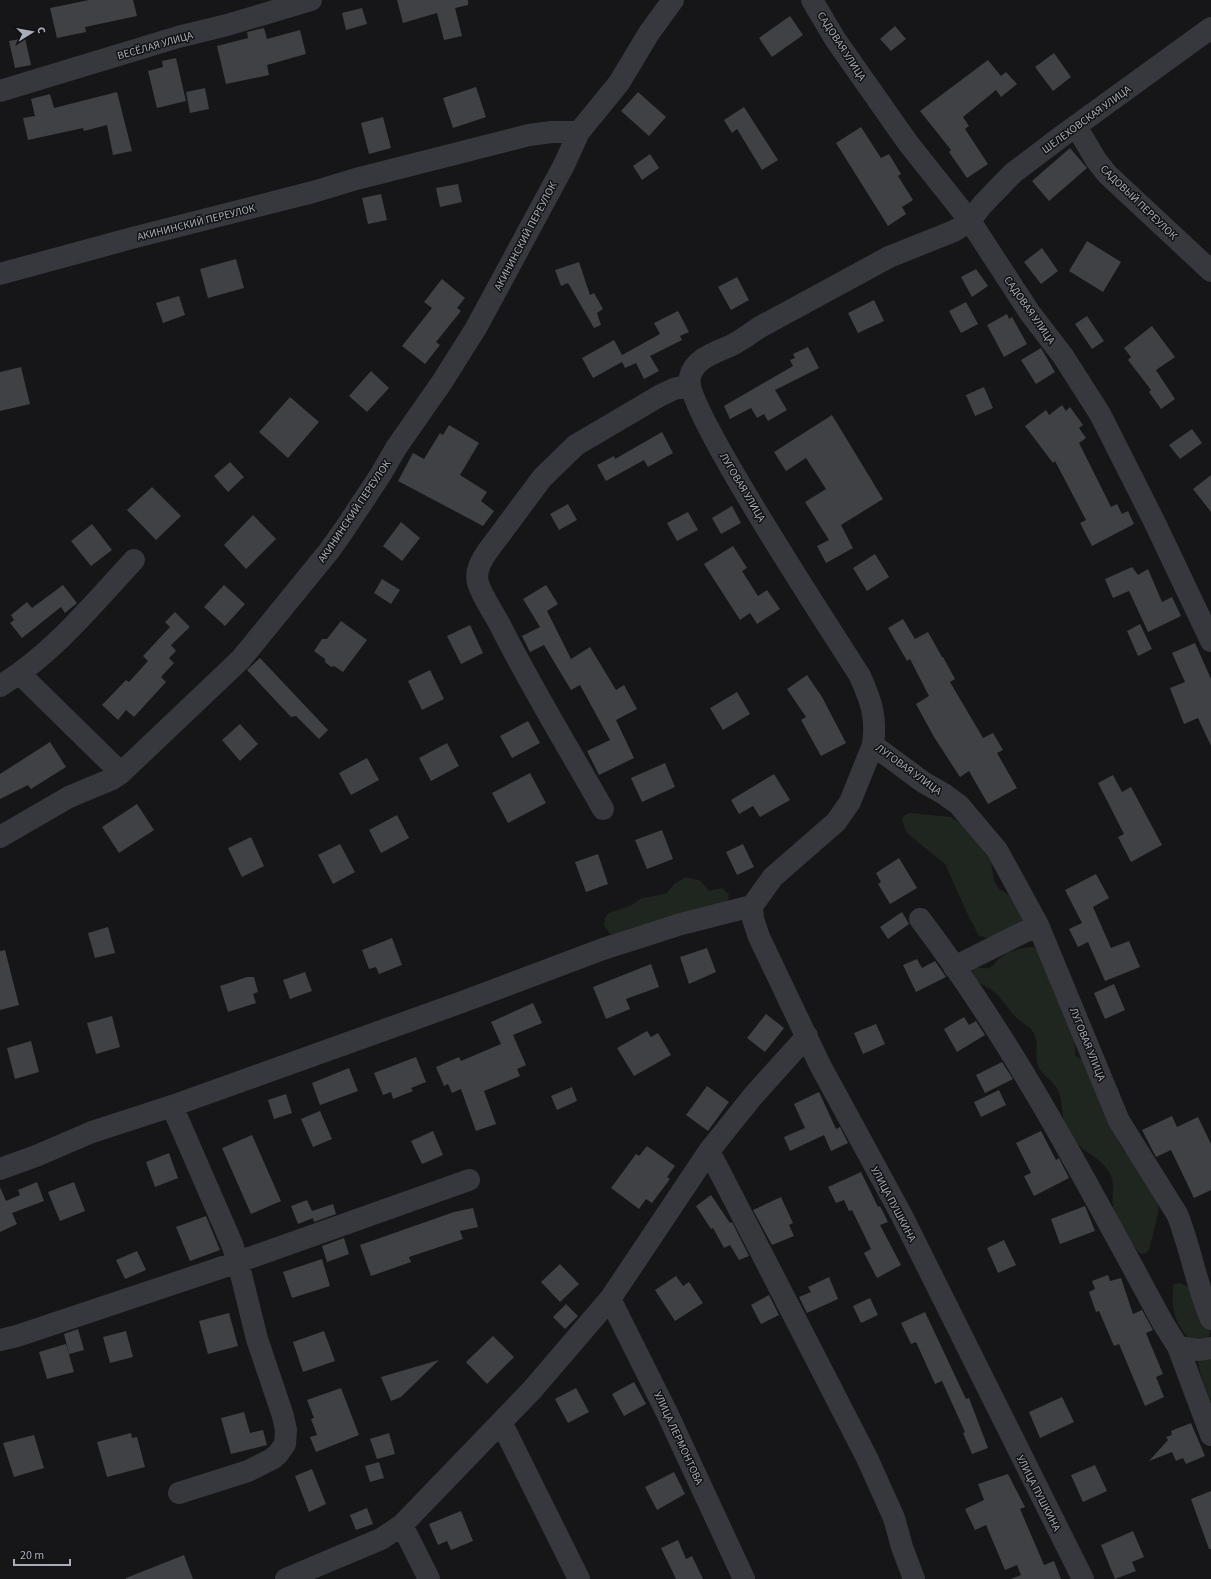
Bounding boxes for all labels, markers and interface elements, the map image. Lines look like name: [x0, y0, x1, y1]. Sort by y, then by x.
street label: САДОВАЯ УЛИЦА: [814, 9, 870, 84]
north arrow: [12, 12, 52, 52]
text: С: [33, 26, 49, 35]
street label: ВЕСЁЛАЯ УЛИЦА: [116, 28, 195, 63]
street label: ШЕЛЕХОВСКАЯ УЛИЦА: [1039, 82, 1134, 157]
street label: САДОВЫЙ ПЕРЕУЛОК: [1097, 162, 1181, 244]
street label: АКИНИНСКИЙ ПЕРЕУЛОК: [490, 179, 561, 293]
street label: АКИНИНСКИЙ ПЕРЕУЛОК: [136, 200, 257, 244]
street label: САДОВАЯ УЛИЦА: [1001, 273, 1059, 347]
street label: ЛУГОВАЯ УЛИЦА: [716, 450, 769, 525]
street label: АКИНИНСКИЙ ПЕРЕУЛОК: [314, 456, 395, 566]
street label: ЛУГОВАЯ УЛИЦА: [873, 740, 945, 798]
street label: ЛУГОВАЯ УЛИЦА: [1066, 1005, 1109, 1083]
street label: УЛИЦА ПУШКИНА: [867, 1164, 920, 1245]
street label: УЛИЦА ЛЕРМОНТОВА: [650, 1389, 707, 1487]
street label: УЛИЦА ПУШКИНА: [1013, 1453, 1064, 1534]
scale bar: [14, 1541, 70, 1567]
text: 20 m: [20, 1547, 44, 1564]

